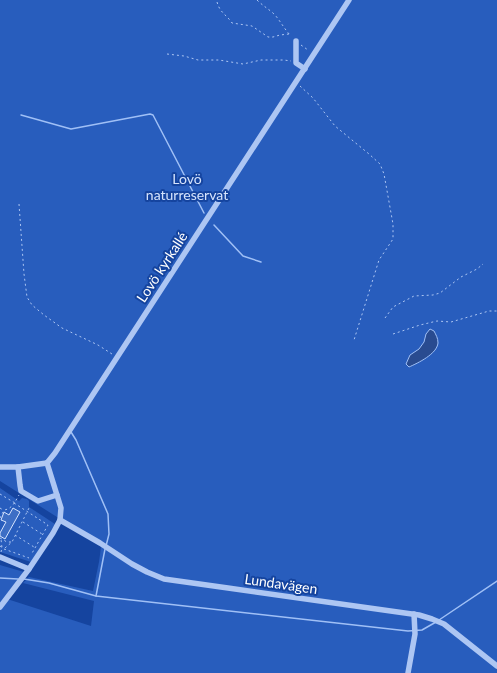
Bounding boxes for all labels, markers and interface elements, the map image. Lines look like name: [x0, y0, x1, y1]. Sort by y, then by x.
park label: Lovö naturreservat: [146, 170, 228, 203]
street label: Lovö kyrkallé: [133, 228, 191, 305]
street label: Lundavägen: [244, 570, 319, 597]

